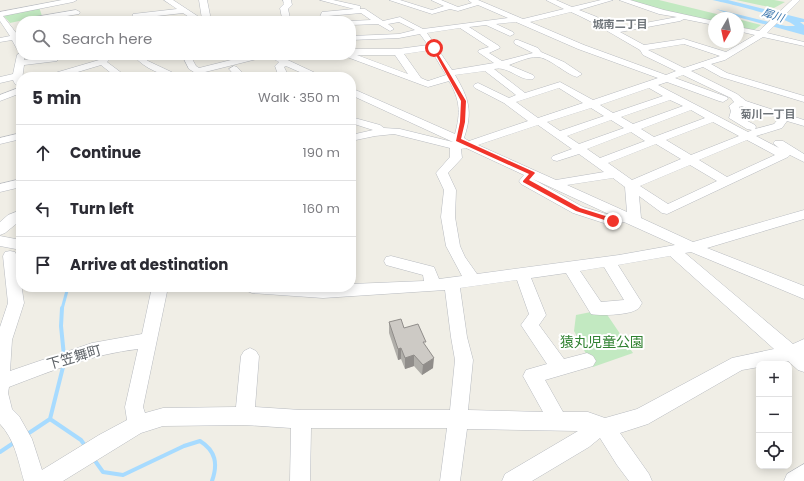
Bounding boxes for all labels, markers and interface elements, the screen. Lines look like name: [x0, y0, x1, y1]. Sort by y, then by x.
water label: 犀川: [760, 4, 787, 26]
north arrow: [708, 12, 744, 48]
search box: [16, 16, 356, 60]
district label: 城南二丁目: [593, 16, 648, 32]
icon: search: [30, 27, 52, 49]
text: Search here: [62, 28, 152, 49]
route start: [425, 39, 443, 57]
text: 5 min: [32, 86, 81, 110]
text: Walk · 350 m: [258, 88, 340, 107]
district label: 菊川一丁目: [741, 106, 796, 122]
icon: ahead: [32, 142, 54, 164]
text: Continue: [70, 142, 141, 163]
text: 190 m: [303, 143, 340, 162]
icon: left: [32, 198, 54, 220]
text: Turn left: [70, 198, 134, 219]
text: 160 m: [303, 199, 340, 218]
route end: [604, 212, 622, 230]
icon: arrive: [32, 254, 54, 276]
text: Arrive at destination: [70, 254, 228, 275]
park label: 猿丸児童公園: [560, 332, 644, 352]
street label: 下笠舞町: [44, 340, 104, 374]
map controls: [756, 361, 792, 469]
button: +: [756, 361, 792, 397]
button: −: [756, 397, 792, 433]
button: locate: [756, 433, 792, 469]

